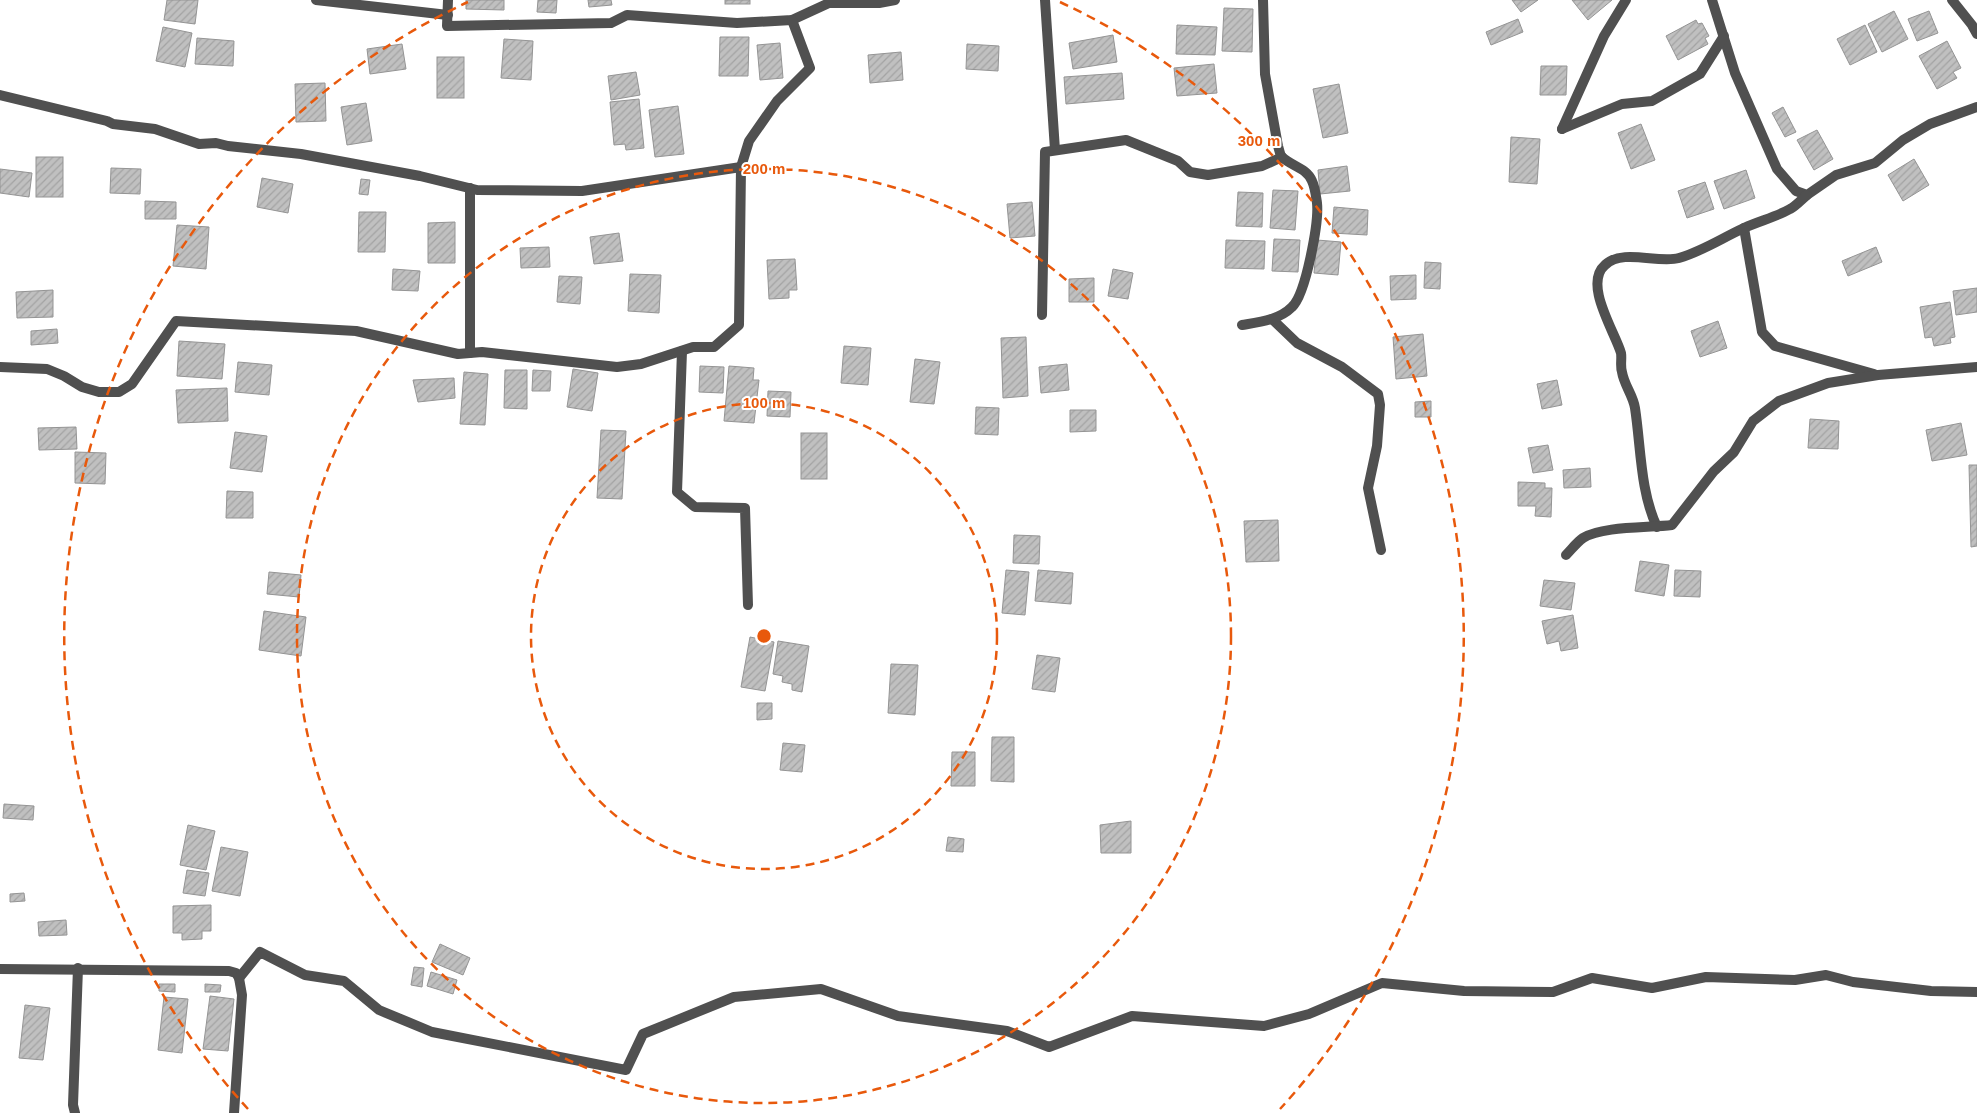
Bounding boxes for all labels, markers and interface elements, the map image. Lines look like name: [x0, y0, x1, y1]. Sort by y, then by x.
text: 300 m: [1238, 132, 1280, 149]
text: 200 m: [743, 160, 785, 177]
text: 100 m: [743, 394, 785, 411]
centre of rings: [755, 627, 773, 645]

